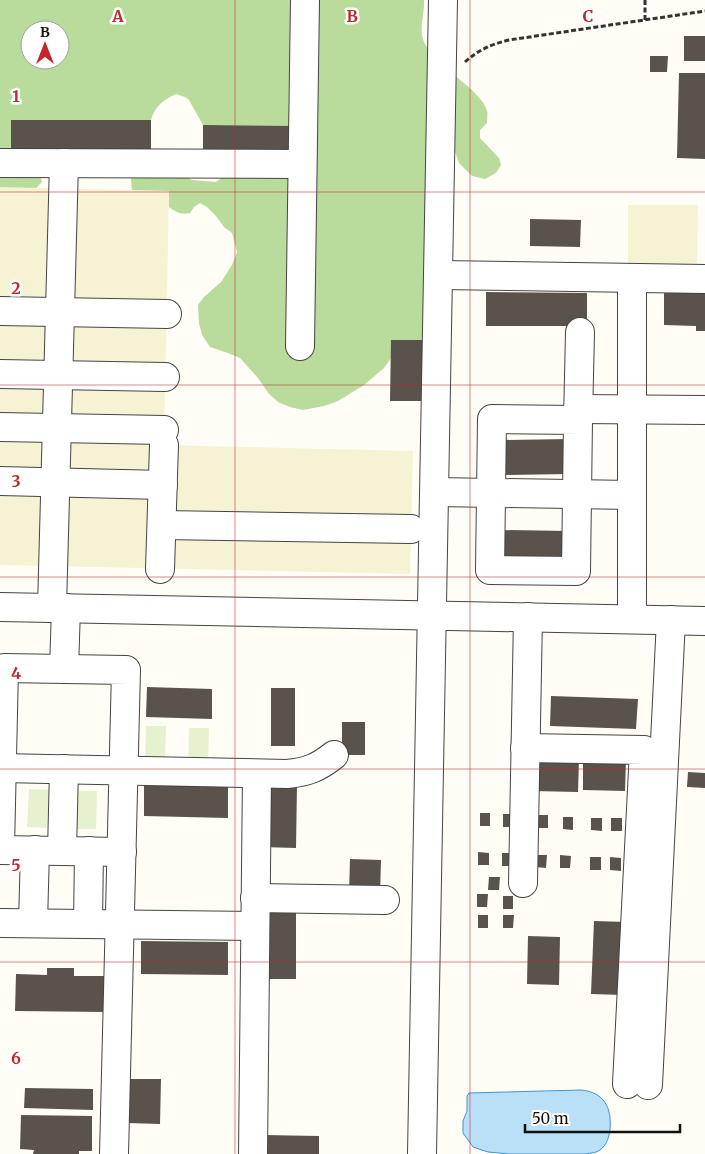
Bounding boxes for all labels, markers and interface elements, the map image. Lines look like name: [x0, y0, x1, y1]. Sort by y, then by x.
text: A: [111, 6, 124, 26]
text: B: [346, 6, 358, 26]
text: C: [583, 6, 593, 26]
north arrow: [20, 20, 70, 70]
text: B: [40, 23, 50, 41]
text: 1: [12, 86, 20, 106]
text: 2: [11, 278, 21, 298]
text: 3: [11, 471, 21, 491]
text: 4: [11, 663, 21, 683]
text: 5: [11, 855, 21, 875]
text: 6: [11, 1048, 21, 1068]
scale bar: [525, 1102, 680, 1134]
text: 50 m: [532, 1109, 569, 1128]

